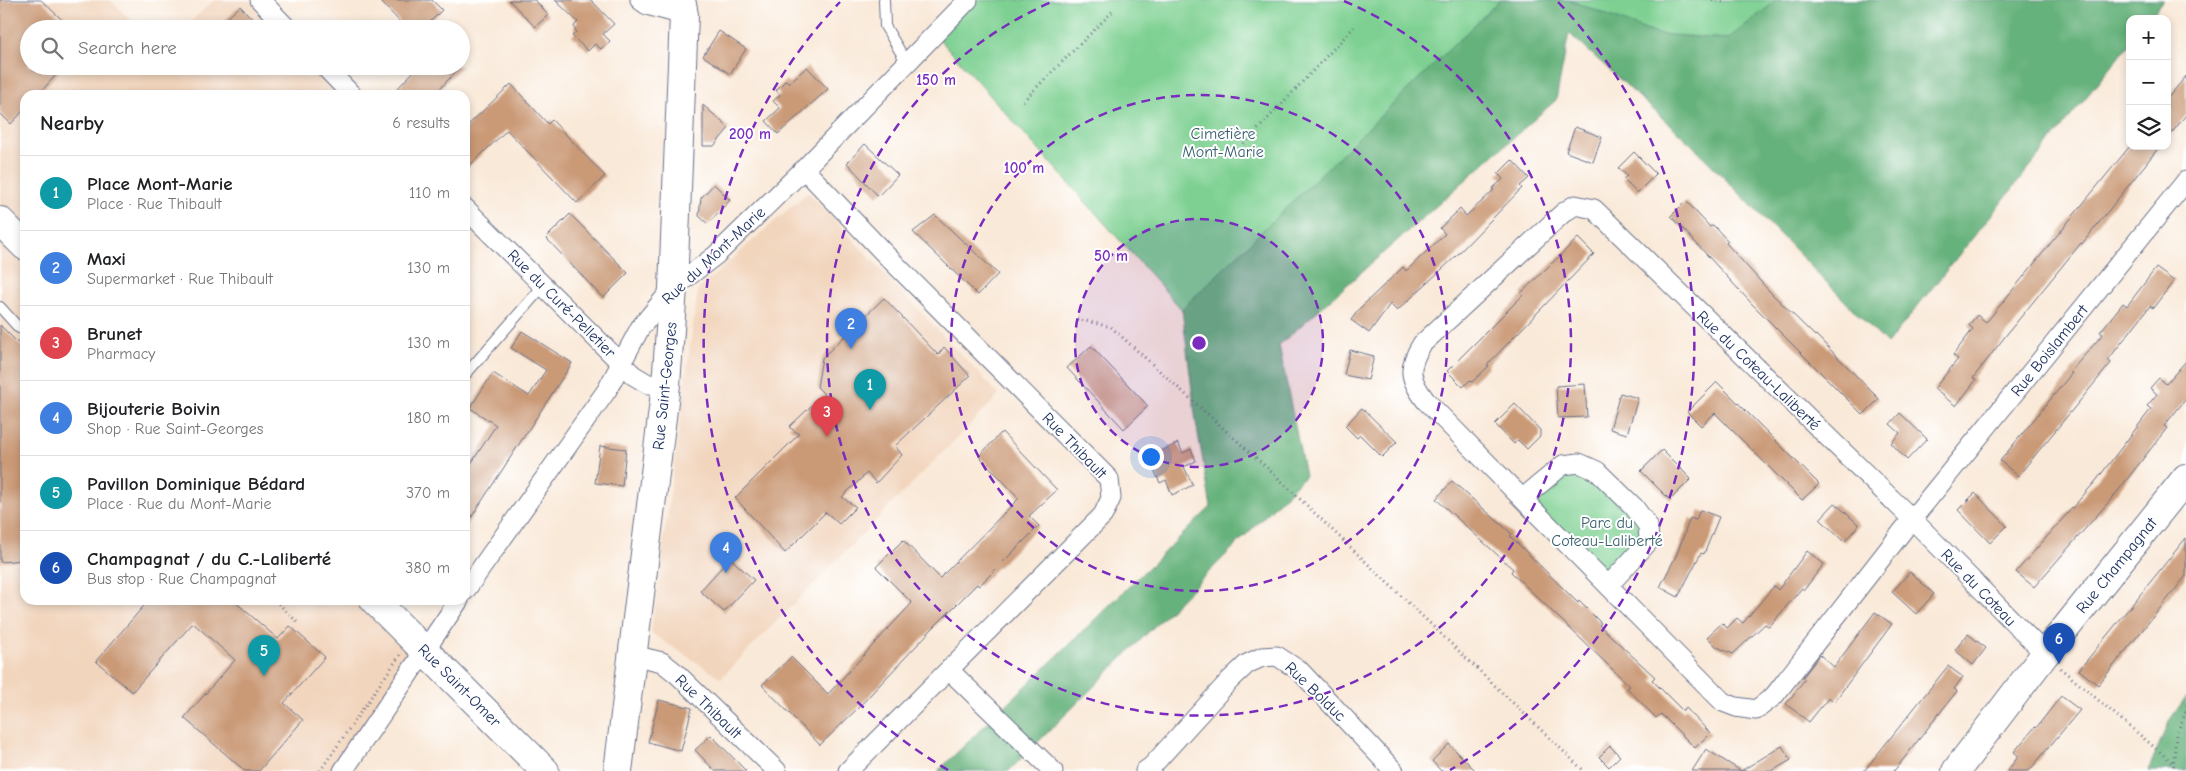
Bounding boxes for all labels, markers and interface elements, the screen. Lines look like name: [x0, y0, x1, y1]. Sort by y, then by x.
map controls: [2126, 15, 2171, 150]
button: +: [2126, 15, 2171, 60]
search box: [20, 20, 470, 75]
icon: search: [38, 34, 66, 62]
text: Search here: [78, 37, 177, 59]
button: −: [2126, 60, 2171, 105]
text: 150 m: [916, 71, 956, 89]
button: layers: [2126, 105, 2171, 150]
text: Nearby: [40, 111, 104, 135]
text: 6 results: [392, 114, 450, 132]
text: 200 m: [729, 125, 771, 143]
park label: Cimetière Mont-Marie: [1182, 125, 1264, 161]
text: 100 m: [1004, 159, 1044, 177]
text: Place Mont-Marie: [87, 173, 233, 195]
text: 1: [53, 184, 59, 202]
text: 110 m: [409, 184, 450, 202]
text: Place · Rue Thibault: [87, 195, 222, 213]
street label: Rue du Mont-Marie: [658, 203, 769, 308]
street label: Rue du Curé-Pelletier: [504, 246, 619, 362]
text: 50 m: [1094, 247, 1128, 265]
text: Maxi: [87, 248, 126, 270]
text: 2: [52, 259, 60, 277]
text: 130 m: [407, 259, 450, 277]
text: Supermarket · Rue Thibault: [87, 270, 273, 288]
street label: Rue Boislambert: [2007, 301, 2092, 400]
street label: Rue du Coteau-Laliberté: [1693, 307, 1824, 434]
pin: 2: [835, 308, 867, 349]
street label: Rue Saint-Georges: [649, 321, 681, 451]
text: Brunet: [87, 323, 142, 345]
text: 3: [52, 334, 60, 352]
text: 130 m: [407, 334, 450, 352]
centre of rings: [1190, 334, 1208, 352]
text: Pharmacy: [87, 345, 156, 363]
pin: 1: [854, 369, 886, 410]
pin: 3: [811, 396, 843, 437]
text: Bijouterie Boivin: [87, 398, 220, 420]
text: 4: [52, 409, 60, 427]
text: 180 m: [407, 409, 450, 427]
street label: Rue Thibault: [1038, 409, 1110, 483]
text: Shop · Rue Saint-Georges: [87, 420, 263, 438]
your location: [1138, 444, 1164, 470]
text: Pavillon Dominique Bédard: [87, 473, 305, 495]
text: 5: [52, 484, 60, 502]
text: 370 m: [406, 484, 450, 502]
text: Place · Rue du Mont-Marie: [87, 495, 271, 513]
park label: Parc du Coteau-Laliberté: [1551, 514, 1663, 550]
street label: Rue Champagnat: [2073, 514, 2161, 617]
pin: 4: [710, 532, 742, 573]
street label: Rue du Coteau: [1937, 546, 2019, 630]
text: Champagnat / du C.-Laliberté: [87, 548, 331, 570]
text: 6: [52, 559, 60, 577]
text: 380 m: [405, 559, 450, 577]
text: Bus stop · Rue Champagnat: [87, 570, 276, 588]
pin: 6: [2043, 623, 2075, 664]
pin: 5: [248, 635, 280, 676]
street label: Rue Saint-Omer: [414, 641, 505, 731]
street label: Rue Bolduc: [1281, 658, 1350, 725]
street label: Rue Thibault: [672, 671, 745, 743]

